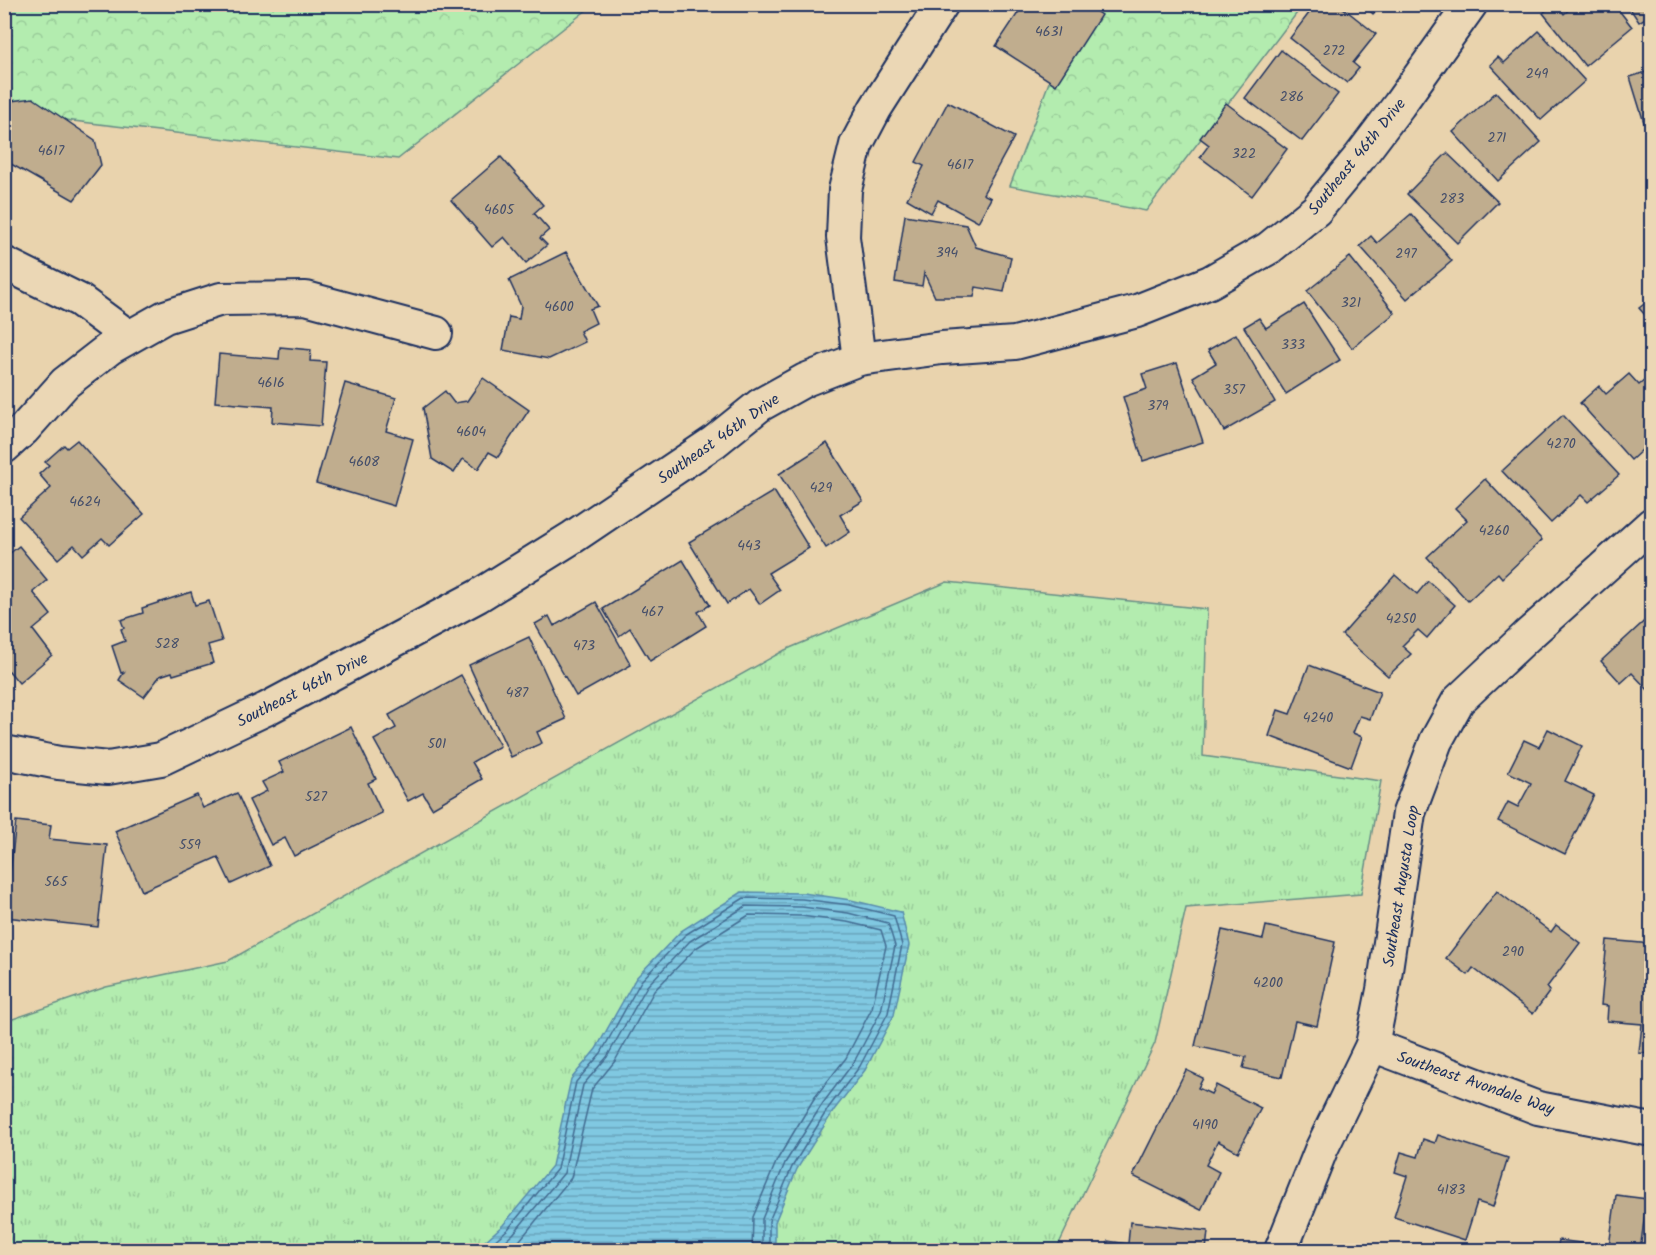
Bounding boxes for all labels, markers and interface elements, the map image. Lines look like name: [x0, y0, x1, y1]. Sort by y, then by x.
house number: 4631: [1035, 21, 1063, 43]
house number: 272: [1323, 40, 1345, 62]
house number: 249: [1526, 63, 1549, 85]
house number: 286: [1280, 86, 1304, 108]
street label: Southeast 46th Drive: [1302, 93, 1412, 221]
house number: 271: [1488, 127, 1506, 149]
house number: 4617: [38, 140, 65, 162]
house number: 322: [1232, 143, 1256, 165]
house number: 4617: [947, 154, 974, 176]
house number: 283: [1440, 188, 1464, 210]
house number: 4605: [484, 199, 515, 221]
house number: 394: [936, 242, 959, 264]
house number: 297: [1395, 243, 1417, 265]
house number: 321: [1341, 292, 1361, 314]
house number: 4600: [544, 296, 574, 318]
house number: 333: [1281, 334, 1305, 356]
house number: 4616: [257, 372, 285, 394]
house number: 357: [1223, 379, 1246, 401]
street label: Southeast 46th Drive: [652, 388, 785, 491]
house number: 379: [1147, 395, 1169, 417]
house number: 4604: [456, 421, 486, 443]
house number: 4270: [1546, 433, 1576, 455]
house number: 4608: [349, 451, 380, 473]
house number: 429: [810, 477, 833, 499]
house number: 4624: [69, 491, 101, 513]
house number: 4260: [1479, 520, 1509, 542]
house number: 443: [737, 535, 761, 557]
house number: 467: [641, 601, 664, 623]
house number: 4250: [1386, 608, 1416, 630]
house number: 528: [155, 633, 180, 655]
house number: 473: [573, 635, 595, 657]
street label: Southeast 46th Drive: [233, 646, 373, 734]
house number: 487: [506, 682, 529, 704]
house number: 4240: [1303, 707, 1333, 729]
house number: 501: [428, 733, 446, 755]
house number: 527: [305, 786, 328, 808]
street label: Southeast Augusta Loop: [1376, 804, 1427, 969]
house number: 559: [179, 834, 201, 856]
house number: 565: [45, 871, 69, 893]
house number: 290: [1502, 941, 1524, 963]
house number: 4200: [1253, 972, 1283, 994]
street label: Southeast Avondale Way: [1393, 1045, 1558, 1122]
house number: 4190: [1192, 1114, 1218, 1136]
house number: 4183: [1437, 1179, 1465, 1201]

